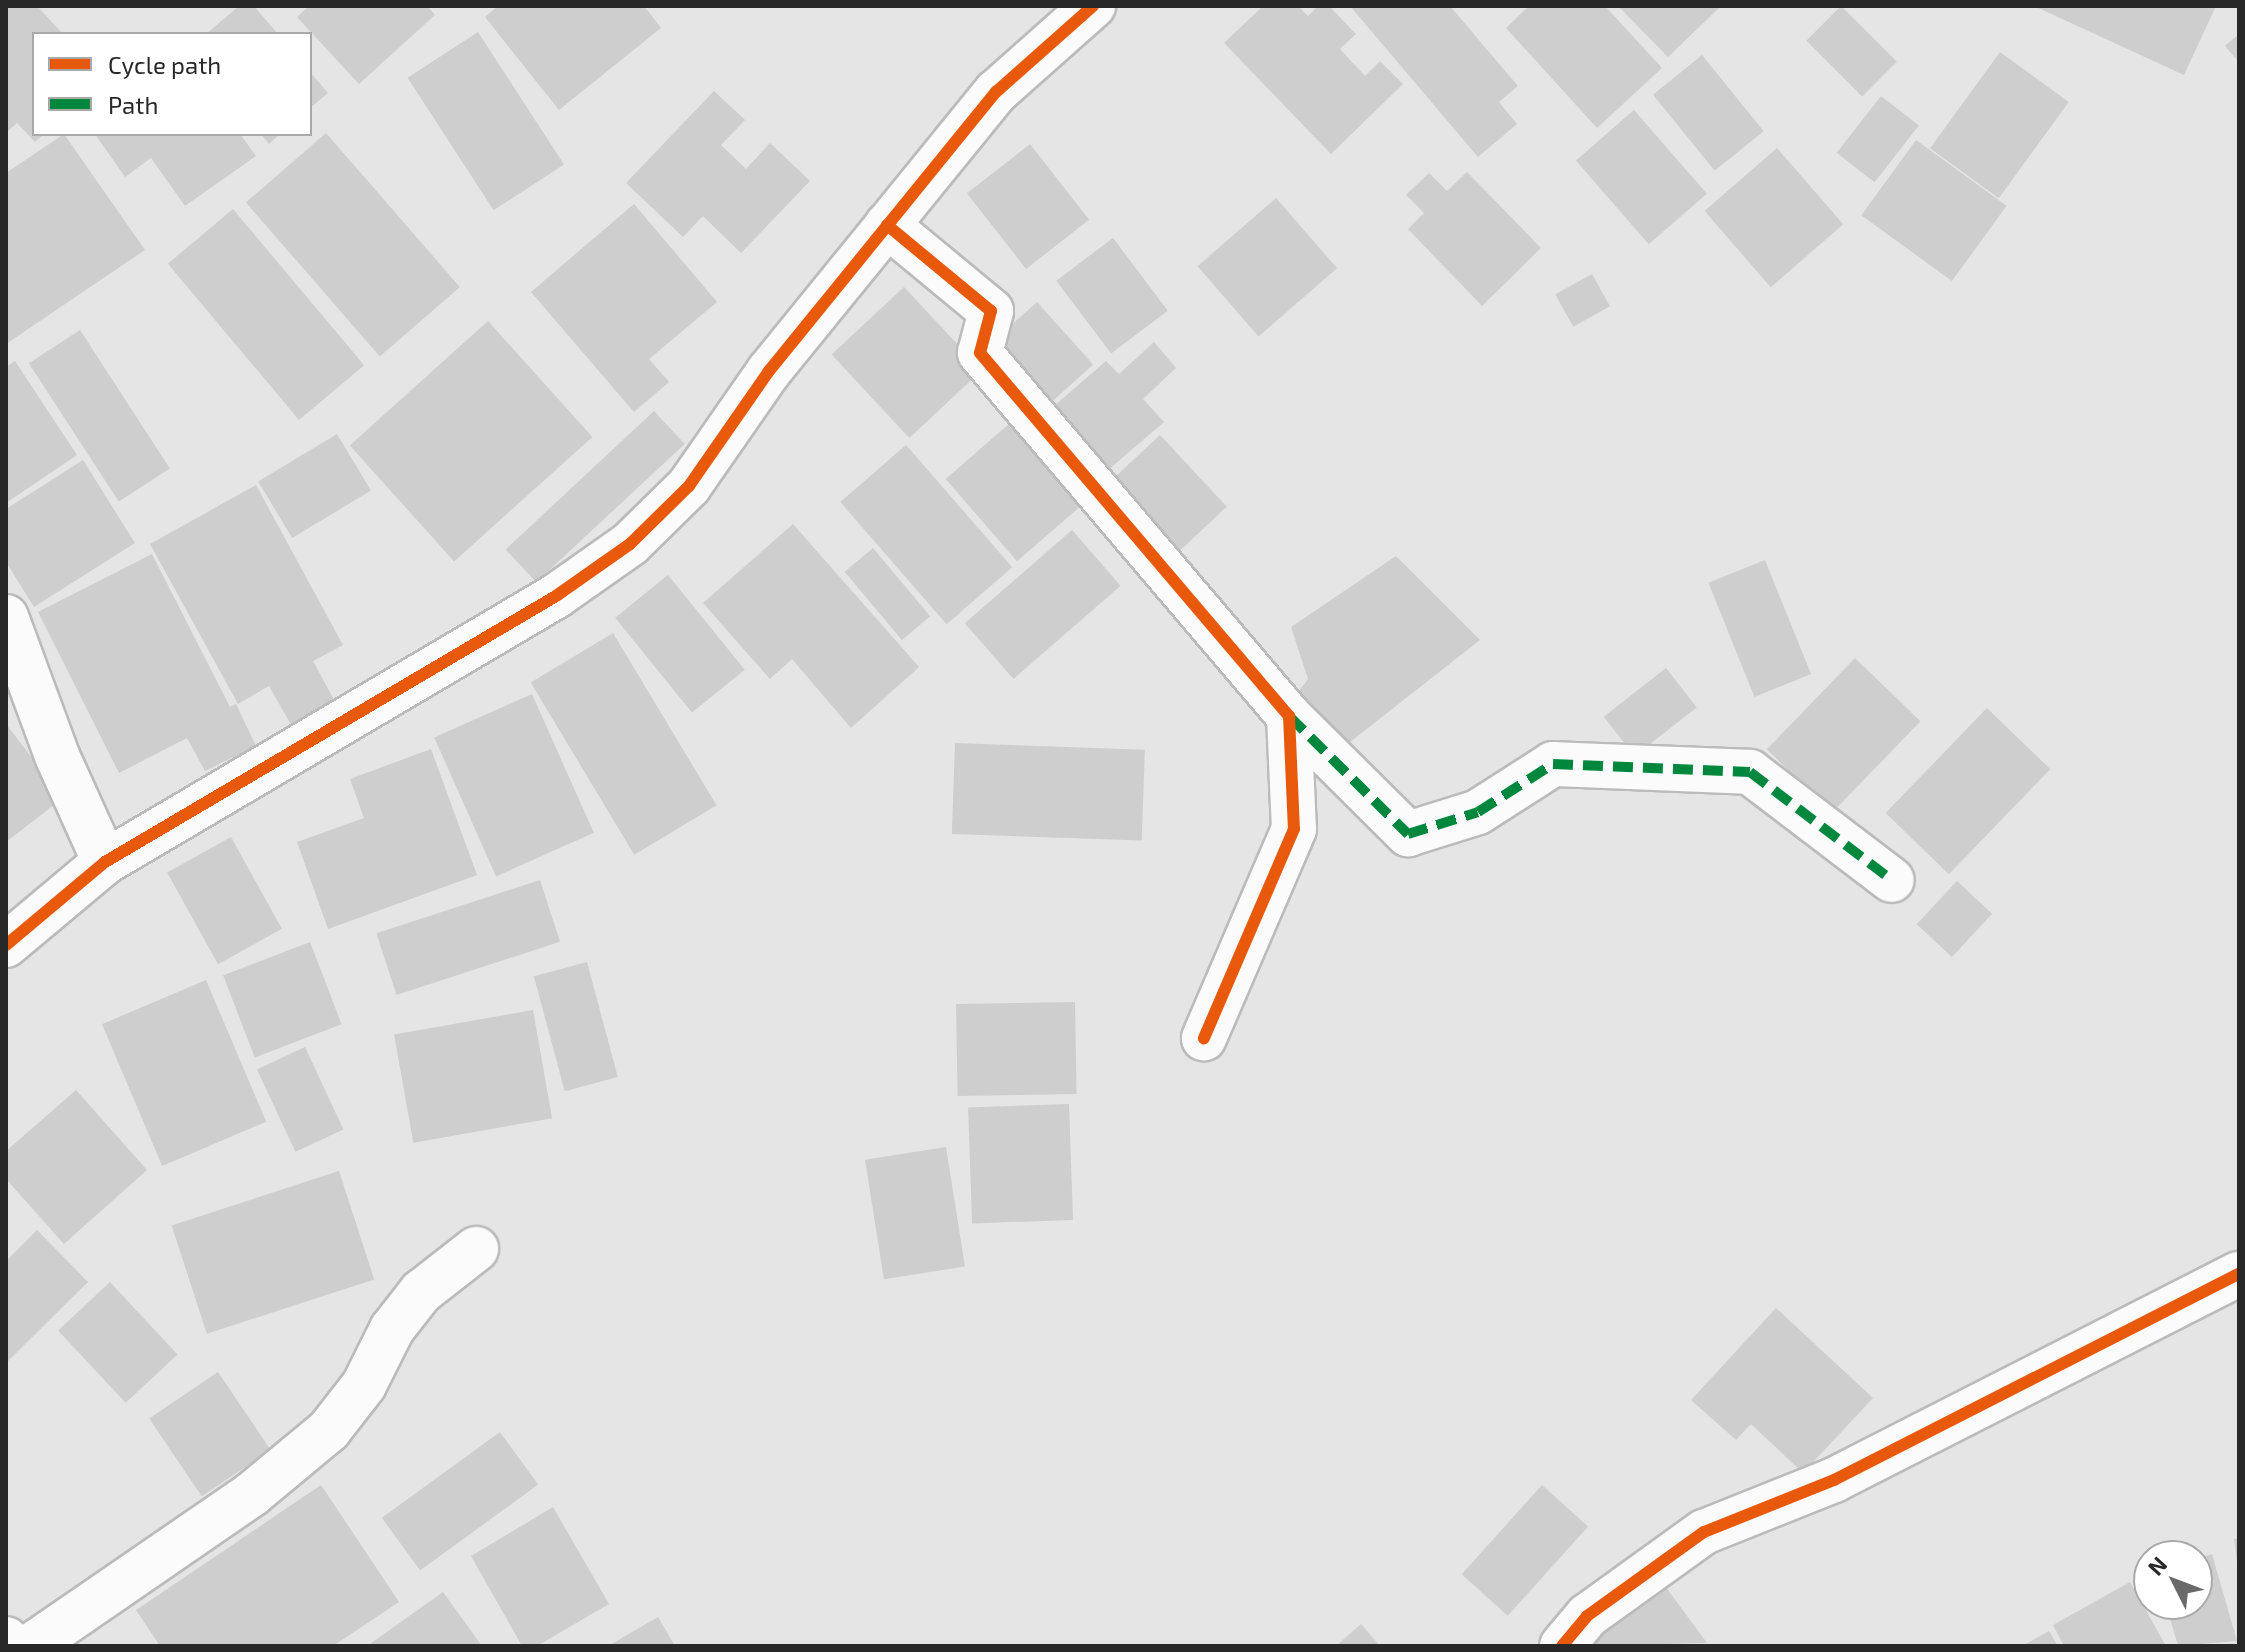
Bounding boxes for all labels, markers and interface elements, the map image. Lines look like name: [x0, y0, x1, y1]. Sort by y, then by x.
legend: [32, 32, 312, 136]
text: Cycle path: [108, 50, 221, 79]
text: Path: [108, 90, 158, 119]
north arrow: [2133, 1540, 2213, 1620]
text: N: [2142, 1551, 2172, 1580]

